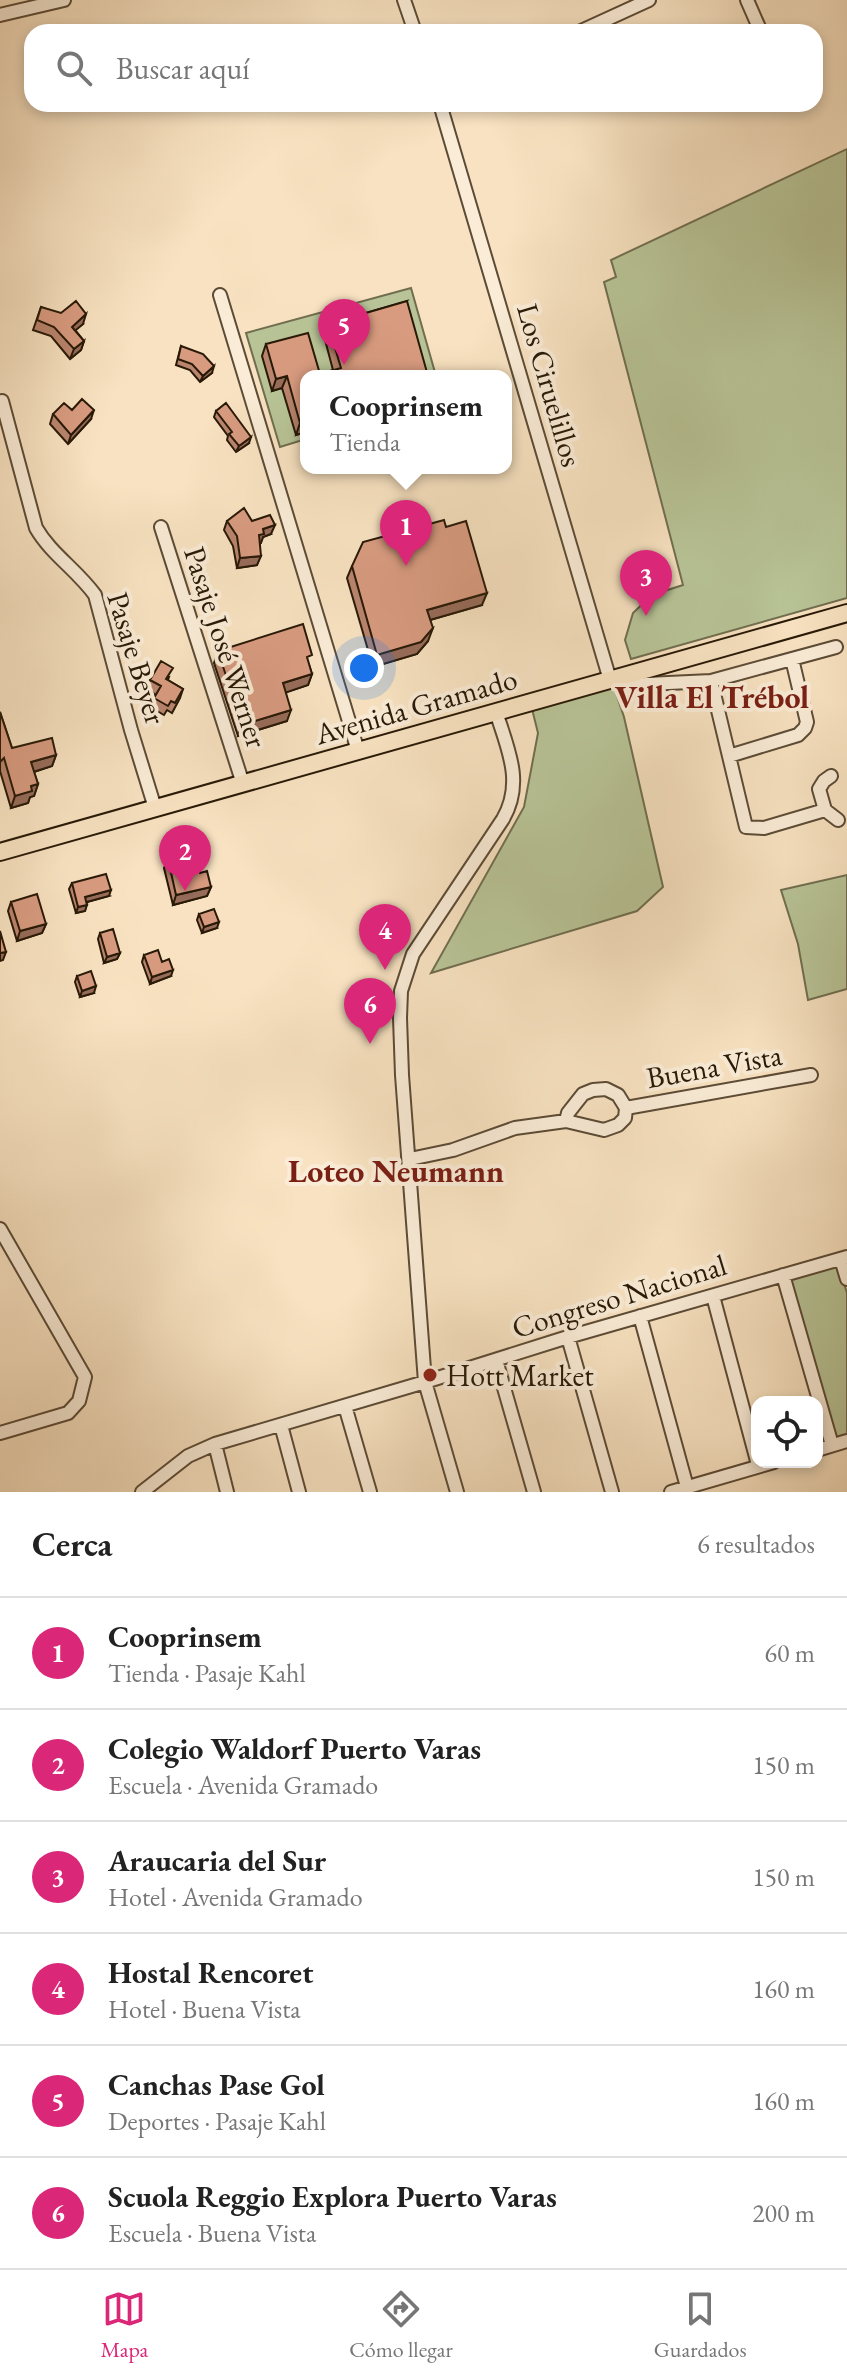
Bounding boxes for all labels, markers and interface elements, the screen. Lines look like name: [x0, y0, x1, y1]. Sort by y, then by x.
search box: [24, 24, 823, 112]
icon: search: [52, 46, 96, 90]
text: Buscar aquí: [116, 49, 250, 88]
pin: 5: [318, 299, 370, 365]
street label: Los Ciruelillos: [508, 299, 592, 471]
popup: [300, 370, 512, 474]
text: Cooprinsem: [329, 386, 483, 425]
text: Tienda: [329, 425, 400, 459]
pin: 1: [380, 500, 432, 566]
street label: Pasaje José Werner: [175, 542, 277, 752]
pin: 3: [620, 550, 672, 616]
street label: Pasaje Beyer: [98, 587, 176, 729]
your location: [344, 648, 384, 688]
street label: Avenida Gramado: [310, 659, 521, 754]
district label: Villa El Trébol: [615, 676, 809, 718]
pin: 2: [159, 825, 211, 891]
pin: 4: [359, 904, 411, 970]
pin: 6: [344, 978, 396, 1044]
street label: Buena Vista: [643, 1035, 785, 1097]
district label: Loteo Neumann: [288, 1150, 504, 1192]
street label: Congreso Nacional: [507, 1245, 731, 1347]
place label: Hott Market: [446, 1356, 594, 1395]
marker: Hott Market: [421, 1366, 439, 1384]
map controls: [751, 1396, 823, 1468]
button: locate: [751, 1396, 823, 1468]
text: Cerca: [32, 1522, 112, 1566]
text: 6 resultados: [697, 1527, 815, 1561]
text: Cooprinsem: [108, 1617, 262, 1656]
text: 1: [51, 1636, 65, 1670]
text: 60 m: [765, 1636, 815, 1670]
text: Tienda · Pasaje Kahl: [108, 1656, 306, 1690]
text: Colegio Waldorf Puerto Varas: [108, 1729, 481, 1768]
text: 2: [51, 1748, 65, 1782]
text: 150 m: [752, 1748, 815, 1782]
text: Escuela · Avenida Gramado: [108, 1768, 378, 1802]
text: Araucaria del Sur: [108, 1841, 326, 1880]
text: 3: [51, 1860, 65, 1894]
text: 150 m: [752, 1860, 815, 1894]
text: Hotel · Avenida Gramado: [108, 1880, 363, 1914]
text: Hostal Rencoret: [108, 1953, 313, 1992]
text: 4: [51, 1972, 65, 2006]
text: 160 m: [752, 1972, 815, 2006]
text: Hotel · Buena Vista: [108, 1992, 301, 2026]
text: Canchas Pase Gol: [108, 2065, 325, 2104]
text: 5: [51, 2084, 65, 2118]
text: 160 m: [752, 2084, 815, 2118]
text: Deportes · Pasaje Kahl: [108, 2104, 326, 2138]
text: Scuola Reggio Explora Puerto Varas: [108, 2177, 557, 2216]
text: 6: [51, 2196, 65, 2230]
text: 200 m: [752, 2196, 815, 2230]
text: Escuela · Buena Vista: [108, 2216, 316, 2250]
tab: Mapa: [100, 2287, 148, 2364]
tab: Cómo llegar: [349, 2287, 453, 2364]
tab: Guardados: [654, 2287, 747, 2364]

